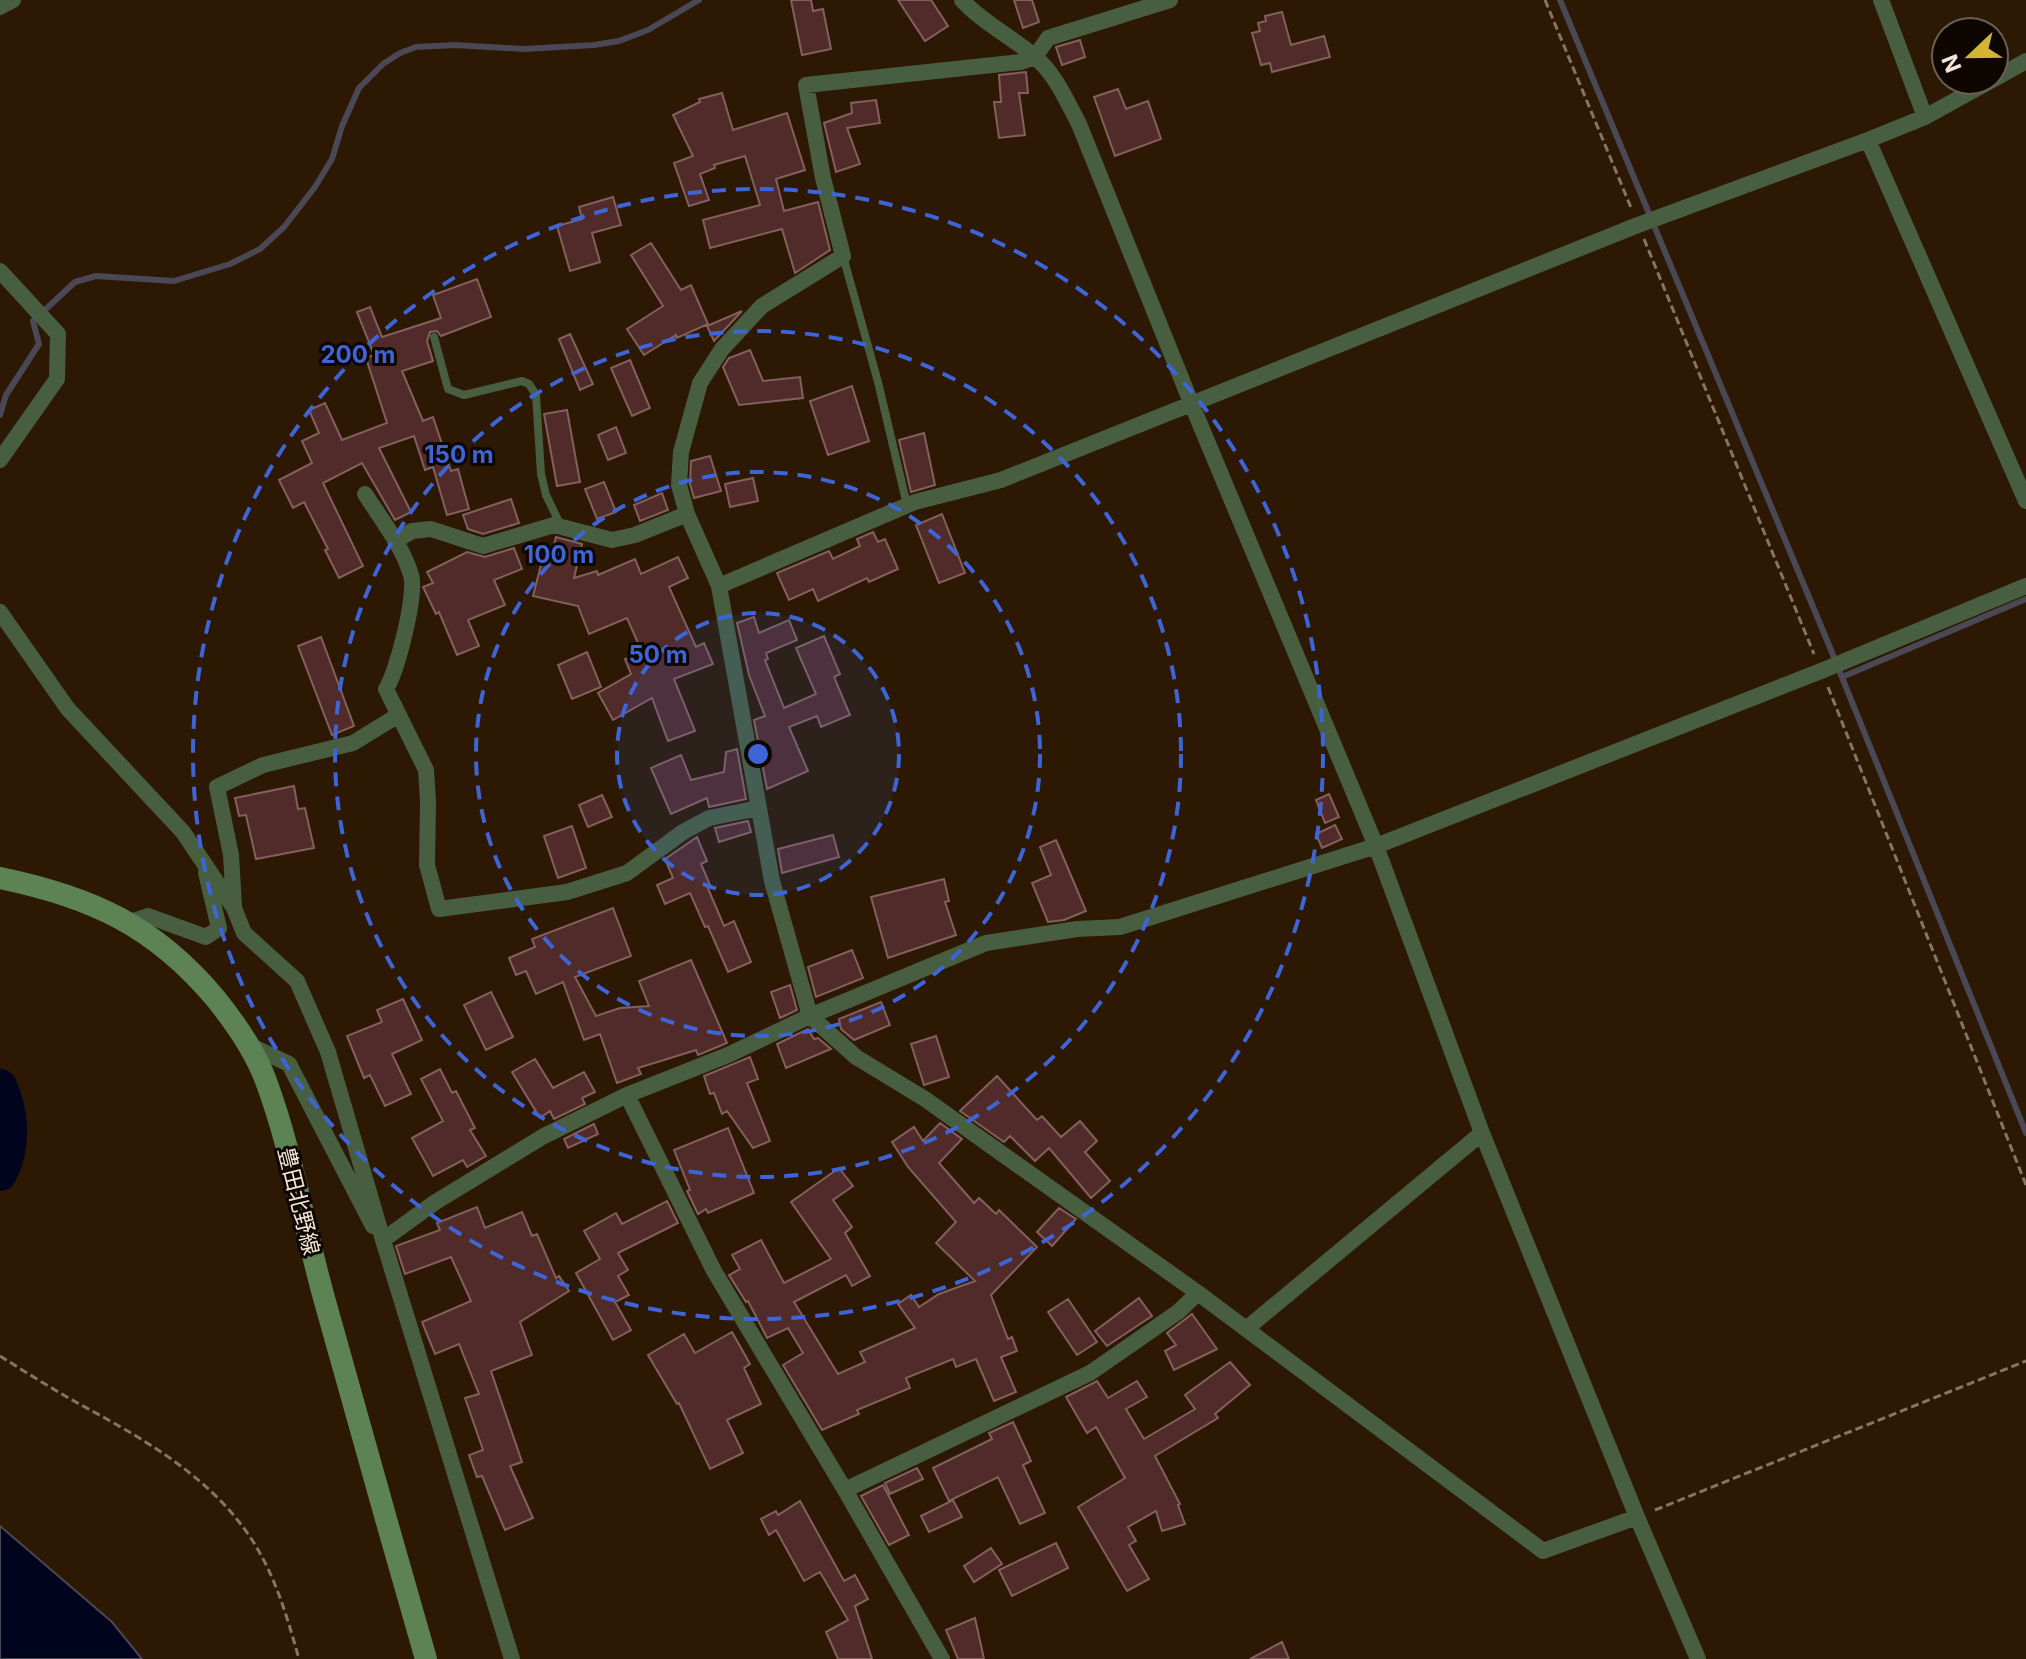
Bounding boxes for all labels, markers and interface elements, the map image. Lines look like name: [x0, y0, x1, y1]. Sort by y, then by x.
north arrow: [1930, 16, 2010, 96]
text: N: [1936, 51, 1967, 76]
text: 200 m: [320, 340, 396, 369]
text: 150 m: [424, 440, 494, 469]
text: 100 m: [524, 540, 594, 569]
text: 50 m: [628, 640, 688, 669]
centre of rings: [744, 740, 772, 768]
street label: 豊田北野線: [273, 1144, 325, 1258]

